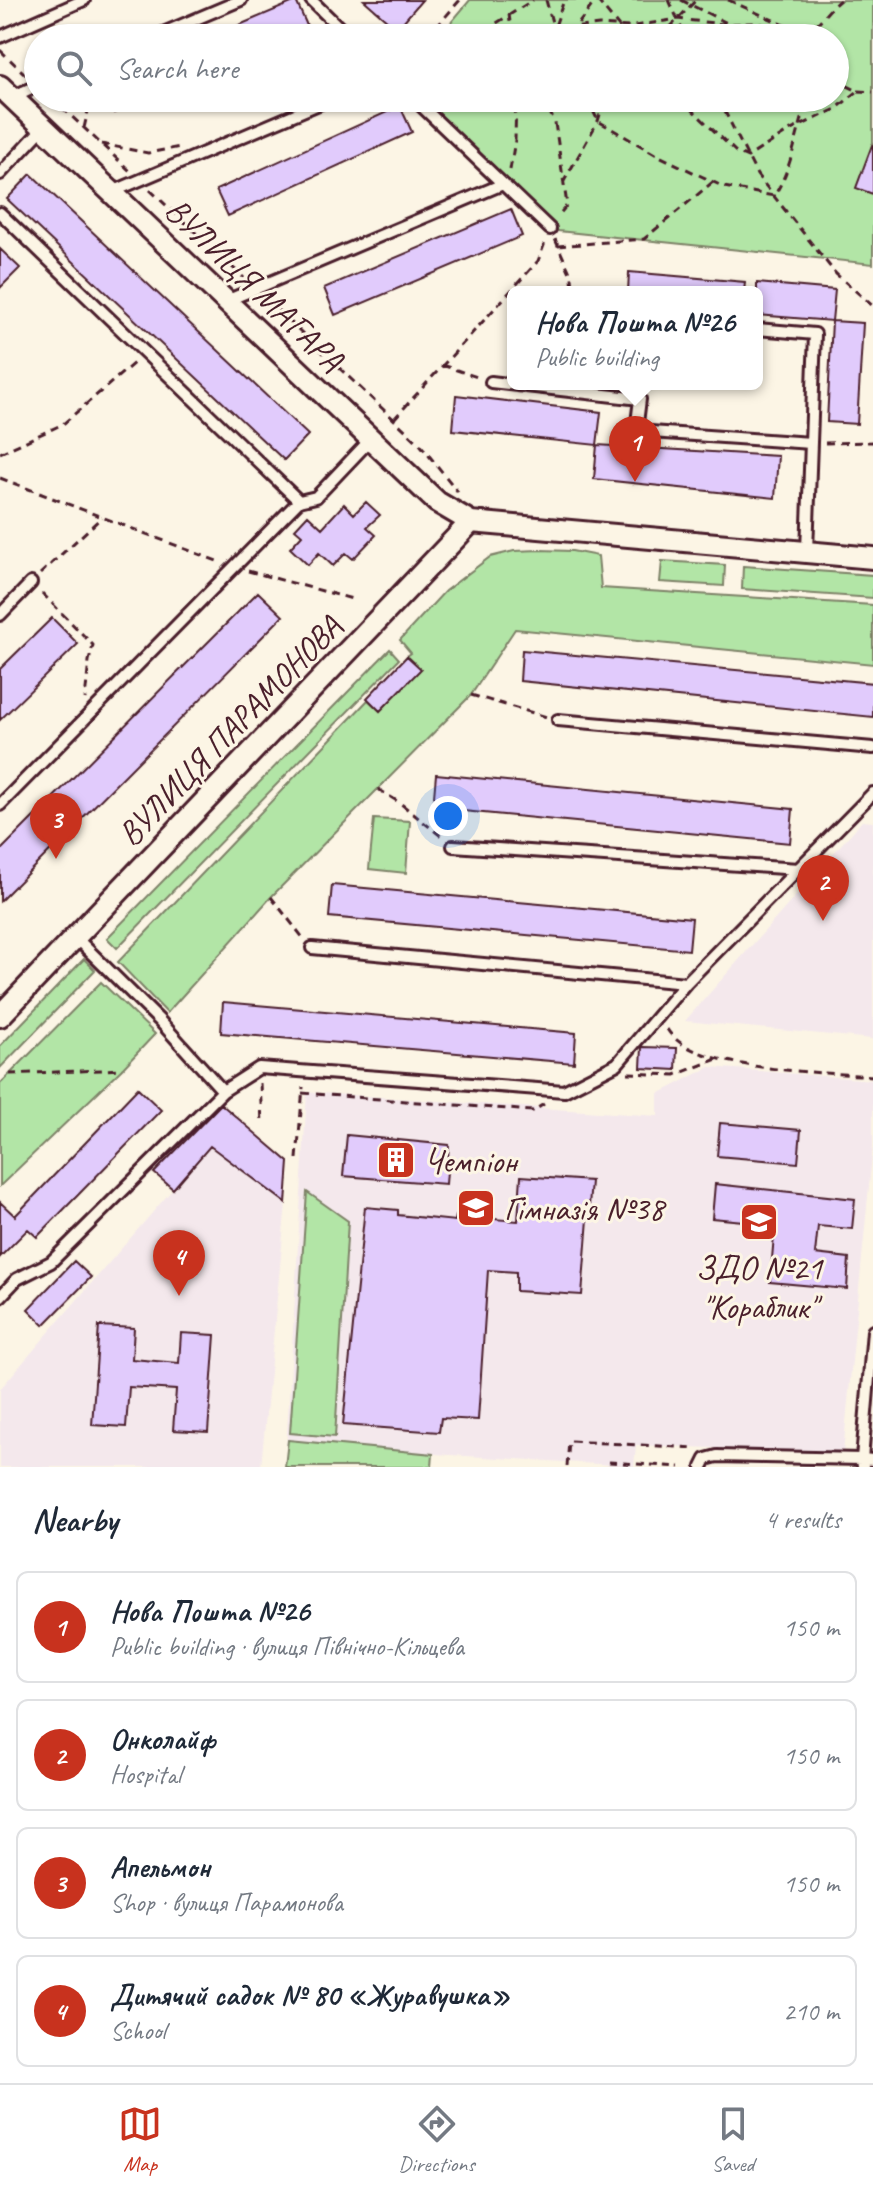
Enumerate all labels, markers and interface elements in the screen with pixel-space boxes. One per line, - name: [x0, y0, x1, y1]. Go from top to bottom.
- search box: [24, 24, 849, 112]
- icon: search: [52, 46, 96, 90]
- text: Search here: [116, 49, 238, 87]
- street label: ВУЛИЦЯ МАГАРА: [156, 188, 354, 381]
- popup: [507, 286, 763, 390]
- text: Нова Пошта №26: [535, 303, 735, 341]
- text: Public building: [535, 341, 659, 374]
- pin: 1: [609, 416, 661, 482]
- street label: ВУЛИЦЯ ПАРАМОНОВА: [108, 605, 351, 855]
- pin: 3: [30, 793, 82, 859]
- your location: [428, 796, 468, 836]
- pin: 2: [797, 855, 849, 921]
- building icon: Чемпіон: [375, 1139, 417, 1181]
- place label: Чемпіон: [424, 1139, 519, 1182]
- school or university icon: Гімназія №38: [455, 1187, 497, 1229]
- place label: Гімназія №38: [504, 1187, 668, 1230]
- school or university icon: ЗДО №21 "Кораблик": [738, 1201, 780, 1243]
- pin: 4: [153, 1230, 205, 1296]
- place label: ЗДО №21 "Кораблик": [696, 1246, 824, 1328]
- text: Nearby: [32, 1498, 118, 1541]
- text: 4 results: [765, 1503, 841, 1536]
- text: Нова Пошта №26: [110, 1592, 310, 1630]
- text: 1: [54, 1611, 66, 1644]
- text: 150 m: [783, 1611, 839, 1644]
- text: Public building · вулиця Північно-Кільцева: [110, 1630, 464, 1663]
- text: Онколайф: [110, 1720, 215, 1758]
- text: 2: [54, 1739, 66, 1772]
- text: 150 m: [783, 1739, 839, 1772]
- text: Hospital: [110, 1758, 181, 1791]
- text: Апельмон: [110, 1848, 210, 1886]
- text: 3: [54, 1867, 66, 1900]
- text: 150 m: [783, 1867, 839, 1900]
- text: Shop · вулиця Парамонова: [110, 1886, 343, 1919]
- text: Дитячий садок № 80 «Журавушка»: [110, 1976, 510, 2014]
- text: 4: [54, 1995, 66, 2028]
- text: 210 m: [783, 1995, 839, 2028]
- text: School: [110, 2014, 166, 2047]
- tab: Map: [118, 2102, 162, 2178]
- tab: Directions: [398, 2102, 475, 2178]
- tab: Saved: [711, 2102, 755, 2178]

